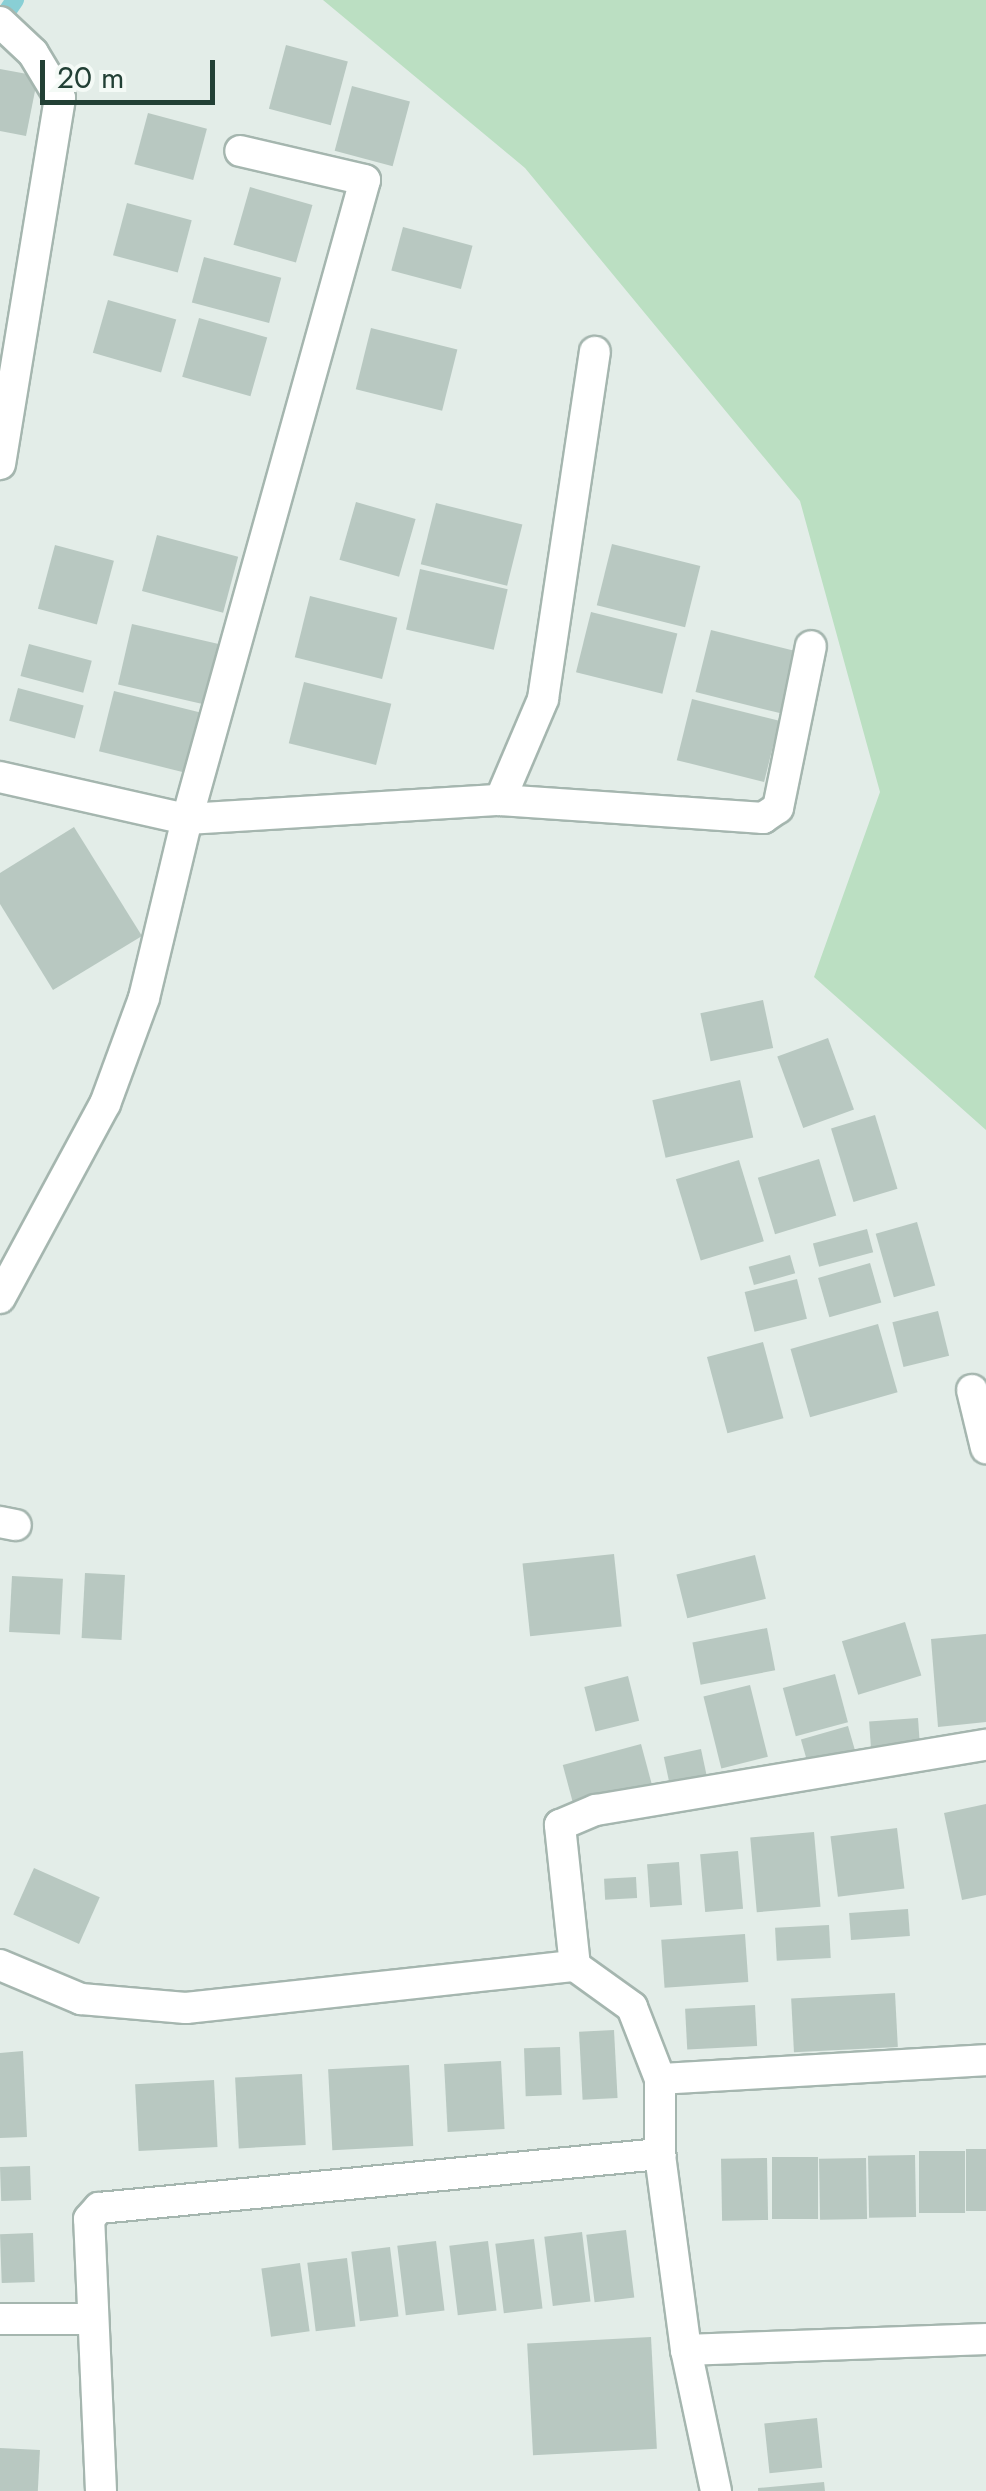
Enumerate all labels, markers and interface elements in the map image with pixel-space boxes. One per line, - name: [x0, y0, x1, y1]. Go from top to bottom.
- scale bar: [45, 40, 220, 102]
- text: 20 m: [57, 56, 124, 99]

